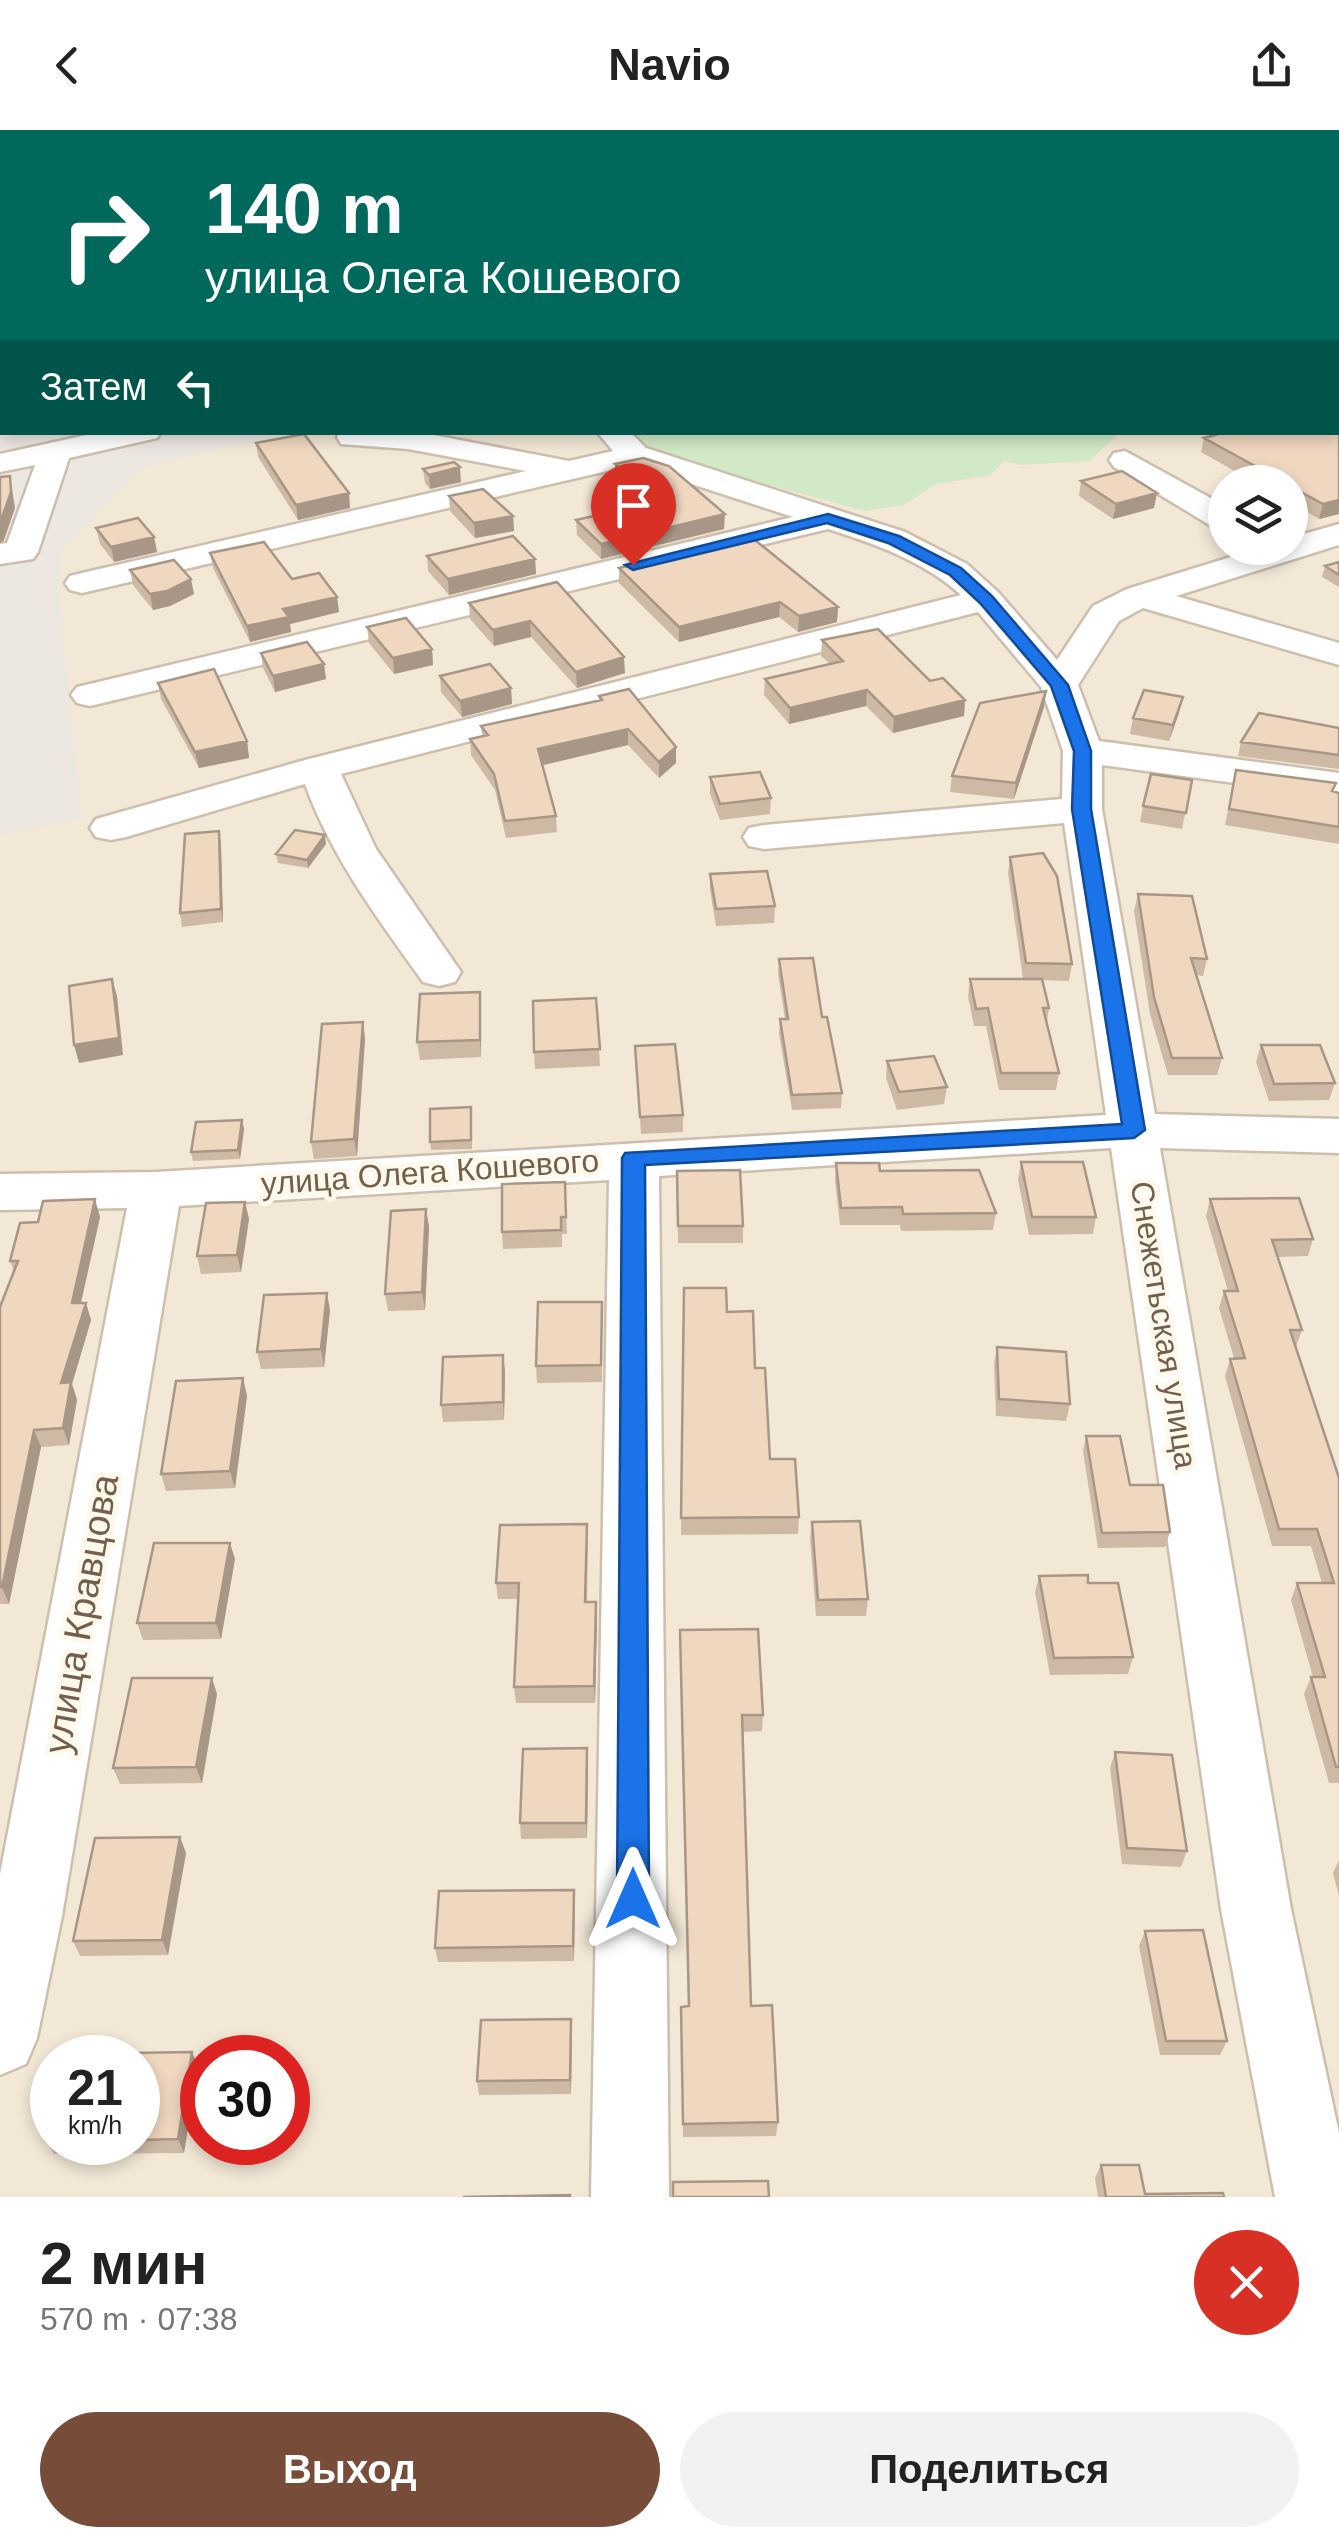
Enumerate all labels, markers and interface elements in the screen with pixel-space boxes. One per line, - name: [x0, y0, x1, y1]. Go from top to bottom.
- icon: back: [40, 38, 95, 93]
- icon: share: [1244, 38, 1299, 93]
- text: Navio: [608, 39, 731, 90]
- icon: right: [40, 170, 170, 300]
- text: 140 m: [205, 170, 403, 248]
- text: улица Олега Кошевого: [205, 252, 681, 303]
- icon: left: [168, 360, 223, 415]
- text: Затем: [40, 366, 148, 408]
- pin: [591, 463, 676, 566]
- map controls: [1208, 465, 1308, 565]
- button: layers: [1208, 465, 1308, 565]
- icon: arrive: [606, 478, 661, 533]
- street label: улица Олега Кошевого: [260, 1142, 600, 1202]
- street label: Снежетьская улица: [1124, 1179, 1205, 1471]
- street label: улица Кравцова: [36, 1470, 126, 1757]
- position arrow: [581, 1847, 685, 1951]
- speed limit sign: 30: [180, 2035, 310, 2165]
- text: 21: [67, 2060, 123, 2116]
- text: km/h: [68, 2111, 122, 2139]
- text: 2 мин: [40, 2230, 208, 2297]
- button: close: [1194, 2230, 1299, 2335]
- text: 570 m · 07:38: [40, 2301, 237, 2337]
- button: Выход: [40, 2412, 660, 2527]
- button: Поделиться: [680, 2412, 1299, 2527]

